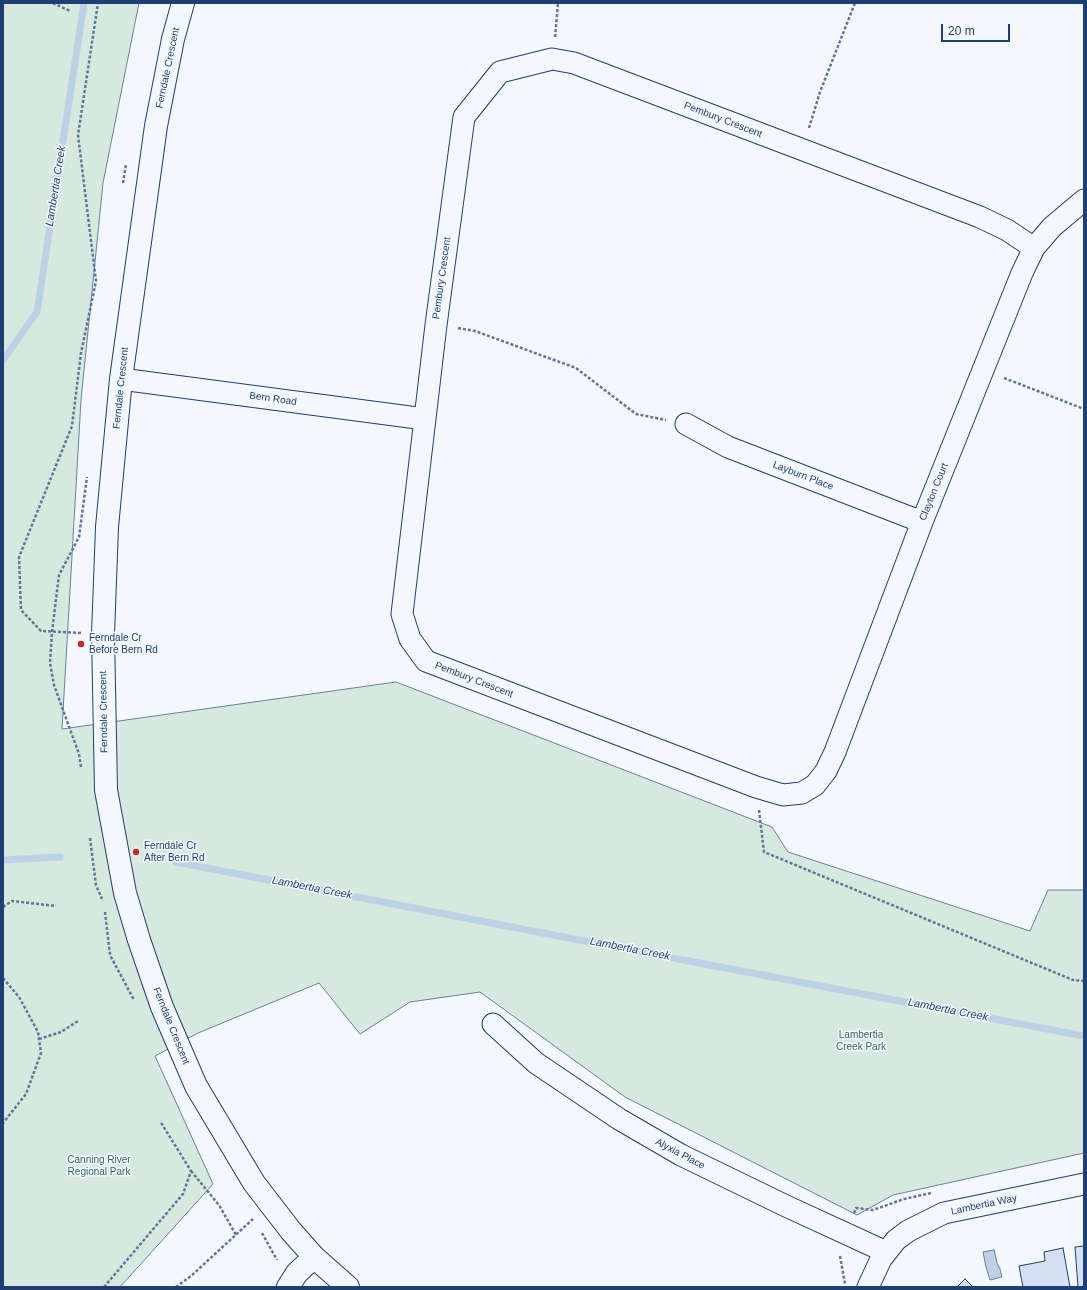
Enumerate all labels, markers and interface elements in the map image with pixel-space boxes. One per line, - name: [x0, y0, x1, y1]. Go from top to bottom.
- scale bar: [943, 16, 1012, 42]
- text: 20 m: [948, 24, 975, 38]
- street label: Ferndale Crescent: [154, 27, 182, 109]
- street label: Pembury Crescent: [682, 100, 764, 140]
- water label: Lambertia Creek: [43, 145, 69, 227]
- street label: Pembury Crescent: [430, 236, 454, 320]
- street label: Ferndale Crescent: [111, 346, 131, 430]
- street label: Bern Road: [248, 390, 298, 408]
- street label: Layburn Place: [771, 459, 835, 493]
- street label: Clayton Court: [917, 461, 951, 523]
- place label: Ferndale Cr Before Bern Rd: [89, 632, 158, 656]
- marker: Ferndale Cr Before Bern Rd: [76, 639, 86, 649]
- street label: Pembury Crescent: [433, 660, 515, 700]
- street label: Ferndale Crescent: [97, 671, 111, 753]
- place label: Ferndale Cr After Bern Rd: [144, 840, 205, 864]
- marker: Ferndale Cr After Bern Rd: [131, 847, 141, 857]
- water label: Lambertia Creek: [271, 874, 353, 902]
- water label: Lambertia Creek: [589, 935, 671, 963]
- street label: Ferndale Crescent: [150, 986, 192, 1066]
- water label: Lambertia Creek: [907, 996, 989, 1024]
- park label: Lambertia Creek Park: [836, 1029, 886, 1052]
- street label: Alyxia Place: [653, 1136, 707, 1172]
- park label: Canning River Regional Park: [67, 1154, 131, 1178]
- street label: Lambertia Way: [950, 1192, 1018, 1218]

